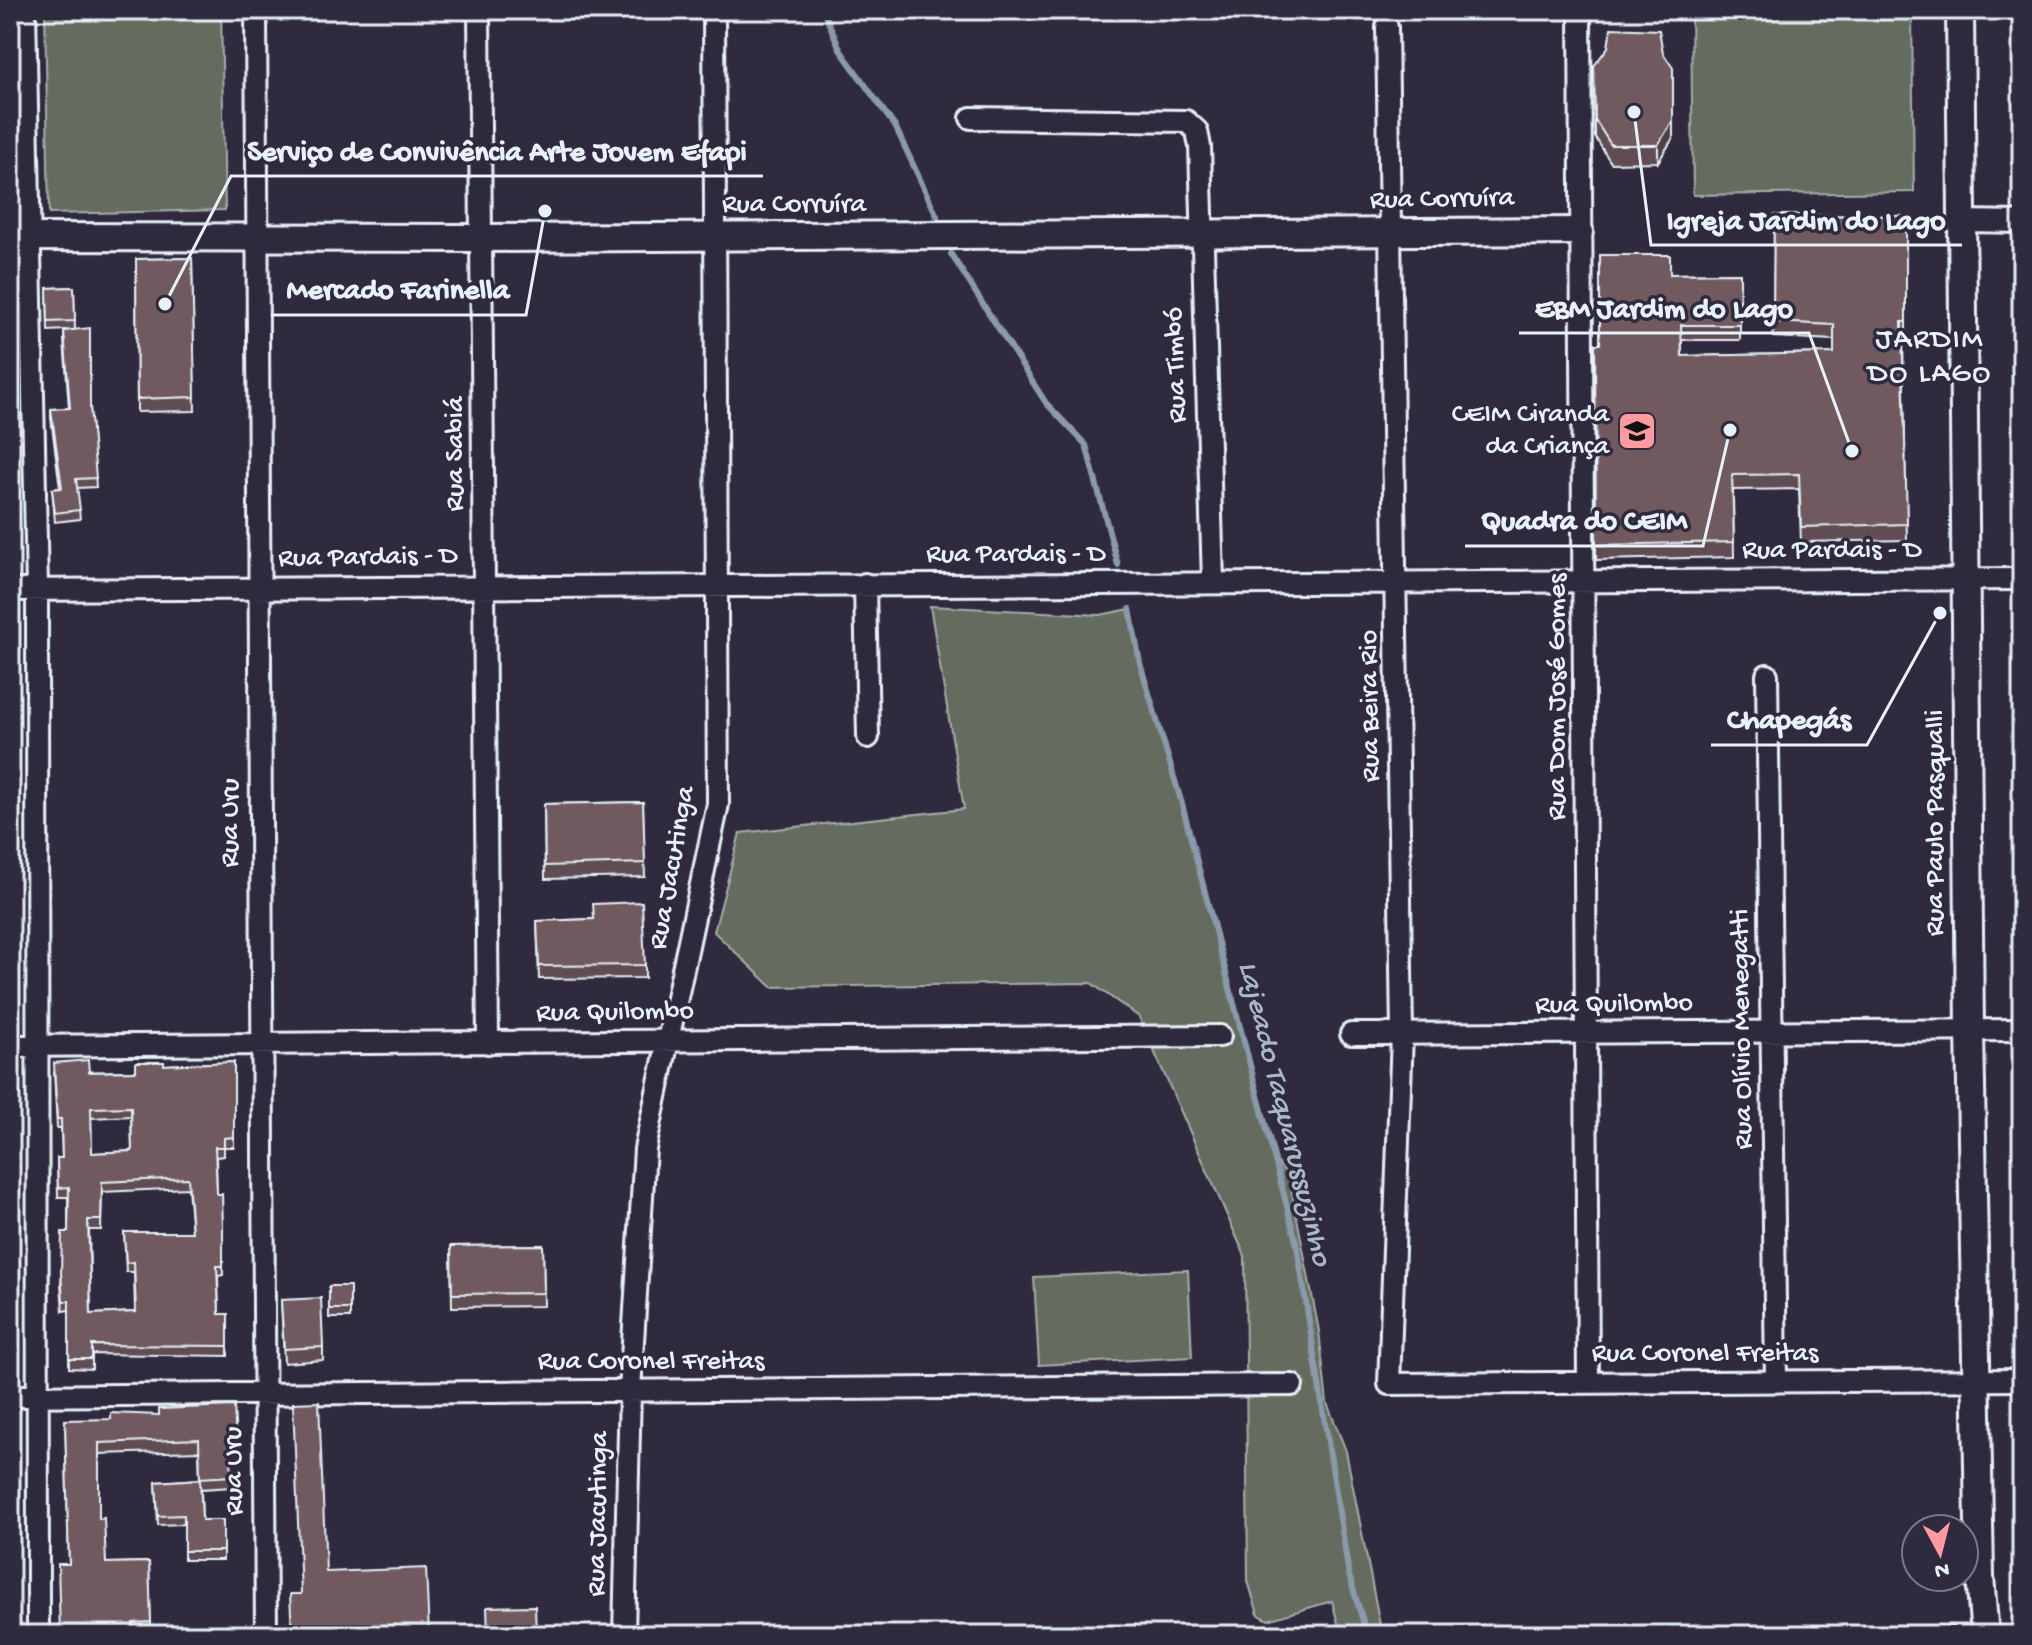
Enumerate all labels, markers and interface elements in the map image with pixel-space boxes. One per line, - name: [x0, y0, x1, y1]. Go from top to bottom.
- callout: Serviço de Convivência Arte Jovem Efapi: [231, 122, 763, 176]
- text: Serviço de Convivência Arte Jovem Efapi: [247, 137, 747, 172]
- street label: Rua Corruíra: [1370, 182, 1516, 218]
- street label: Rua Corruíra: [722, 189, 868, 222]
- callout: Igreja Jardim do Lago: [1651, 191, 1962, 245]
- text: Igreja Jardim do Lago: [1666, 206, 1946, 241]
- callout: Mercado Farinella: [271, 261, 526, 315]
- text: Mercado Farinella: [287, 275, 511, 310]
- callout: EBM Jardim do Lago: [1519, 279, 1809, 333]
- text: EBM Jardim do Lago: [1535, 294, 1793, 329]
- street label: Rua Timbó: [1158, 306, 1196, 424]
- district label: JARDIM DO LAGO: [1866, 324, 1992, 393]
- street label: Rua Sabiá: [440, 395, 473, 511]
- place label: CEIM Ciranda da Criança: [1452, 399, 1610, 464]
- school or university icon: CEIM Ciranda da Criança: [1616, 410, 1658, 452]
- callout: Quadra do CEIM: [1465, 492, 1703, 546]
- text: Quadra do CEIM: [1481, 506, 1688, 541]
- street label: Rua Pardais - D: [1742, 535, 1923, 568]
- street label: Rua Pardais - D: [926, 539, 1107, 572]
- street label: Rua Pardais - D: [278, 540, 459, 576]
- street label: Rua Dom José Gomes: [1542, 573, 1575, 820]
- street label: Rua Beira Rio: [1353, 630, 1389, 782]
- callout: Chapegás: [1711, 691, 1867, 745]
- text: Chapegás: [1727, 705, 1853, 740]
- street label: Rua Paulo Pasqualli: [1920, 710, 1953, 936]
- street label: Rua Uru: [215, 778, 248, 868]
- street label: Rua Jacutinga: [642, 782, 704, 952]
- street label: Rua Olívio Menegatti: [1724, 908, 1762, 1150]
- water label: Lajeado Taquarussuzinho: [1228, 958, 1338, 1271]
- street label: Rua Quilombo: [1535, 987, 1693, 1023]
- street label: Rua Quilombo: [536, 995, 694, 1031]
- street label: Rua Coronel Freitas: [1592, 1338, 1819, 1371]
- street label: Rua Coronel Freitas: [538, 1346, 765, 1379]
- street label: Rua Uru: [218, 1426, 252, 1516]
- street label: Rua Jacutinga: [581, 1430, 617, 1597]
- north arrow: [1900, 1513, 1980, 1593]
- text: N: [1933, 1555, 1951, 1583]

